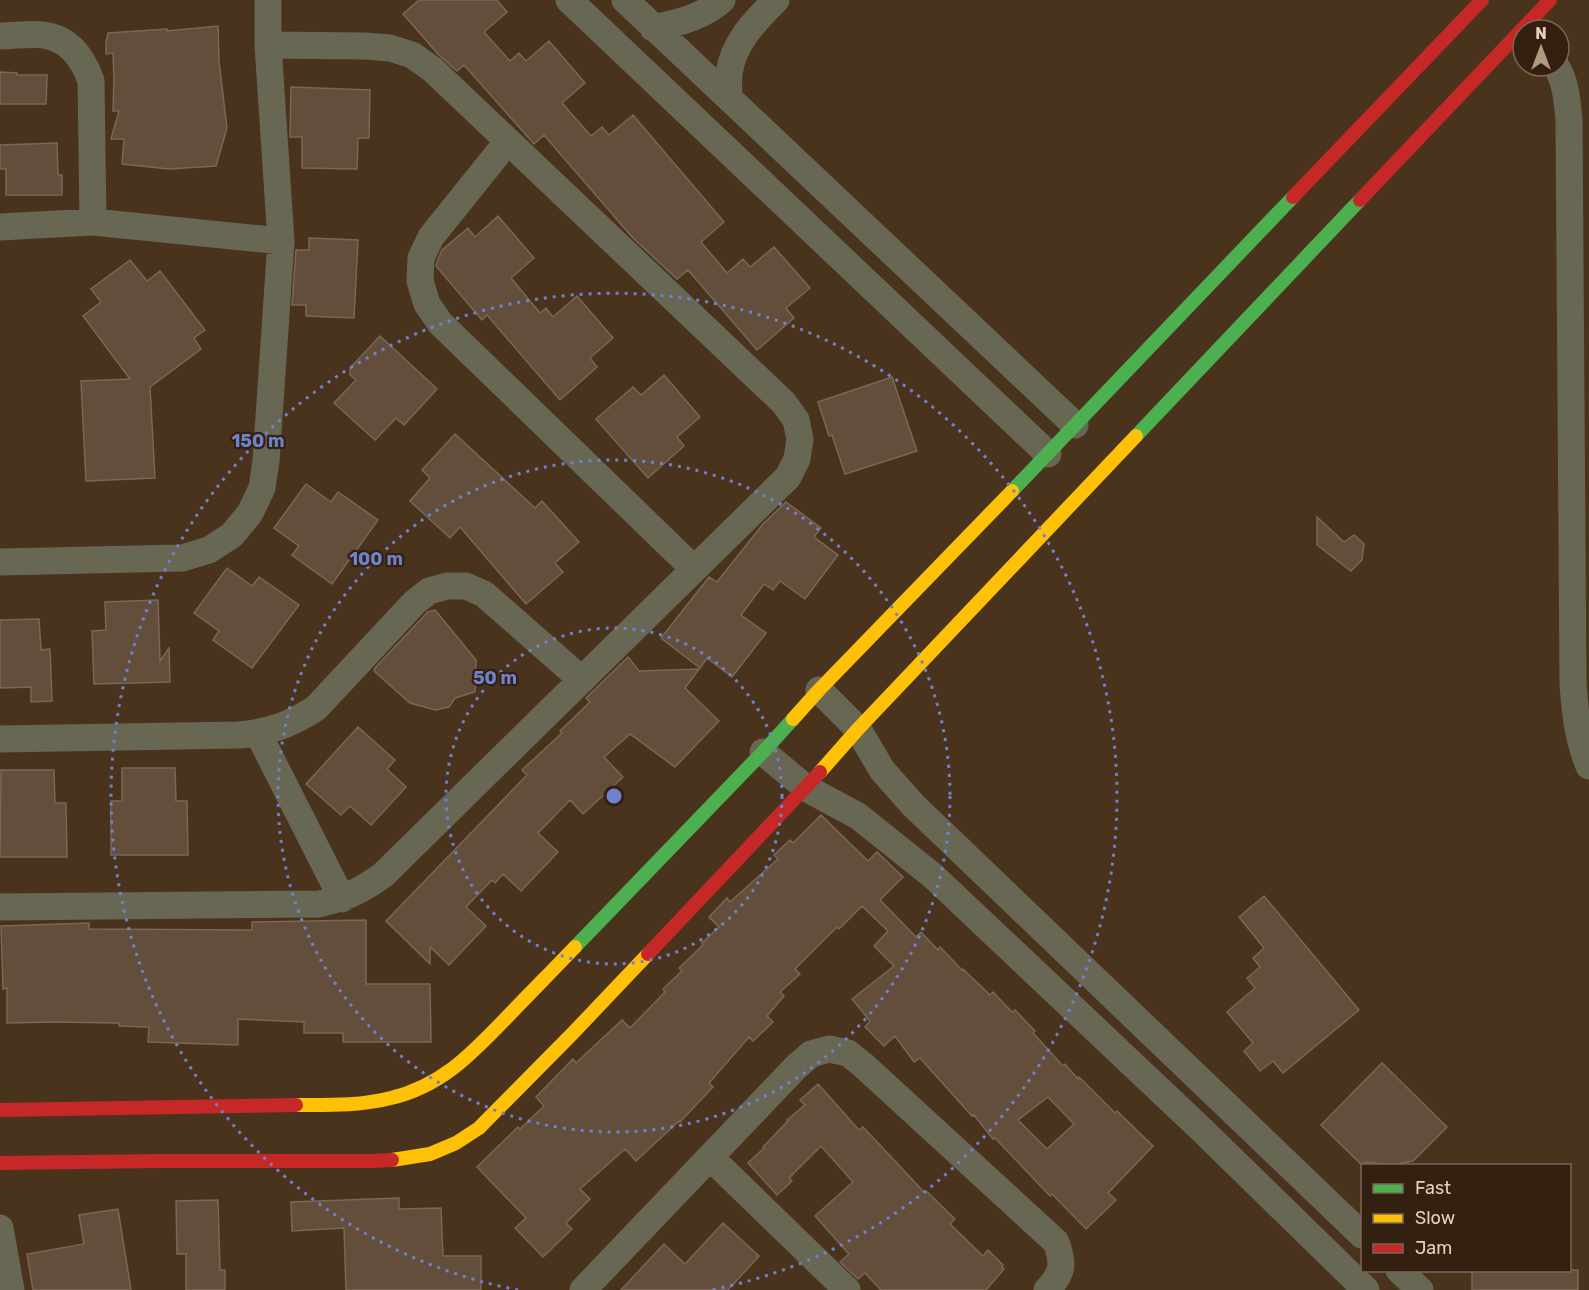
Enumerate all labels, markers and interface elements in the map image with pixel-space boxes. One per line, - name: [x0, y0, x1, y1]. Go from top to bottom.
- north arrow: [1511, 18, 1571, 78]
- text: N: [1535, 24, 1547, 43]
- text: 150 m: [231, 430, 285, 452]
- text: 100 m: [349, 548, 403, 570]
- text: 50 m: [473, 667, 517, 689]
- centre of rings: [604, 786, 624, 806]
- legend: [1361, 1164, 1571, 1272]
- text: Fast: [1415, 1177, 1451, 1199]
- text: Slow: [1415, 1207, 1455, 1229]
- text: Jam: [1415, 1237, 1452, 1259]

